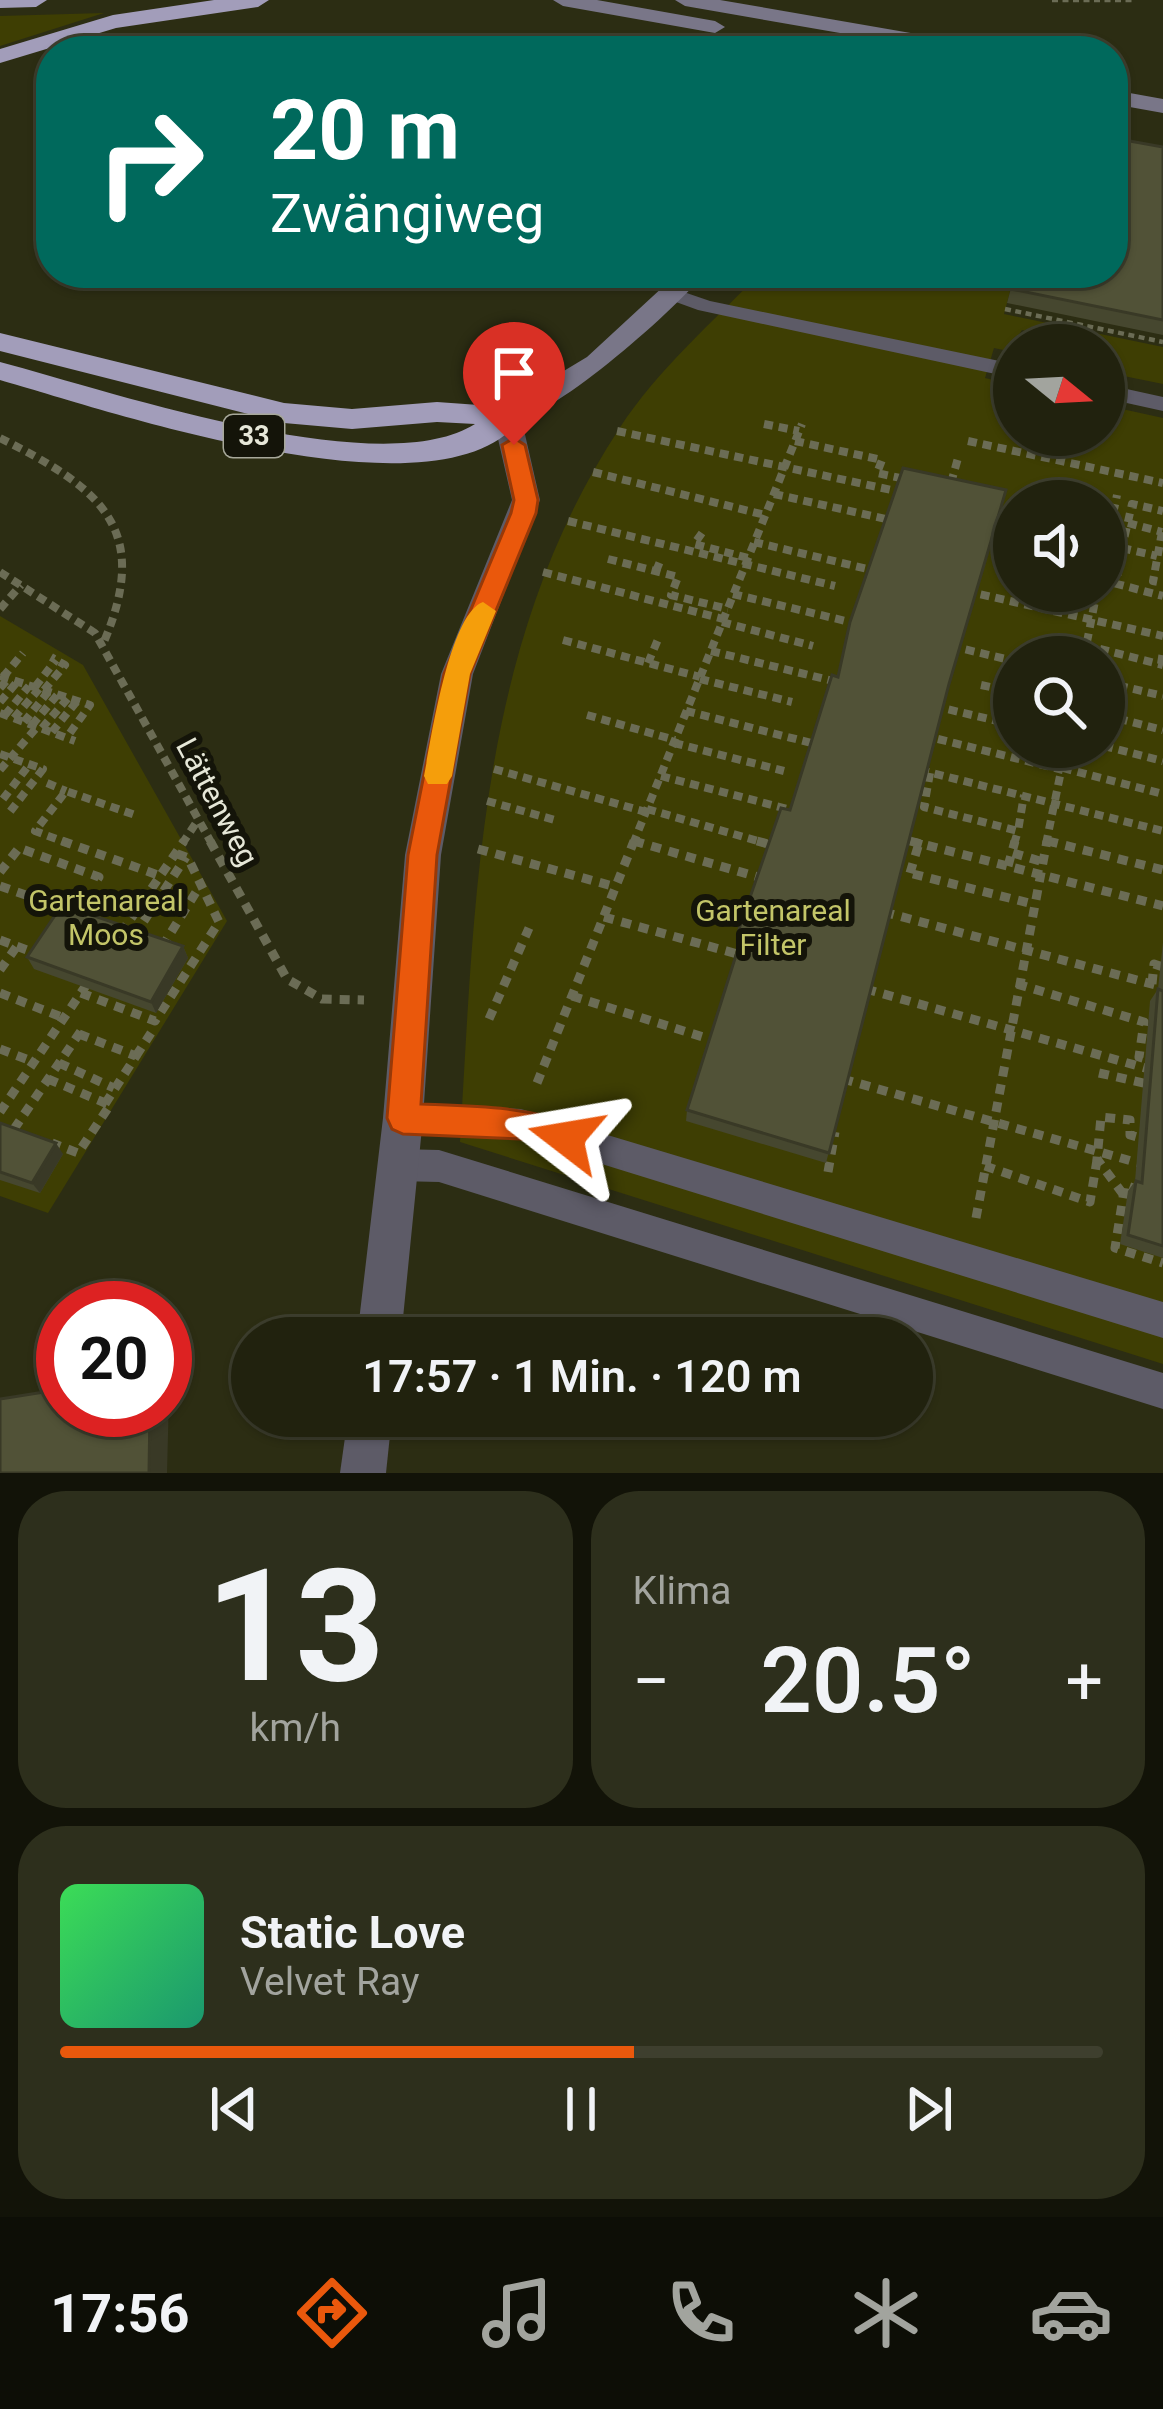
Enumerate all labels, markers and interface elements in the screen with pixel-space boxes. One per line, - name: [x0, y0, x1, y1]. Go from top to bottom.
- text: 20 m: [270, 81, 460, 180]
- icon: right: [72, 84, 228, 240]
- text: Zwängiweg: [270, 182, 544, 245]
- pin: [463, 322, 565, 445]
- north arrow: [993, 324, 1125, 456]
- map controls: [993, 324, 1125, 768]
- icon: arrive: [481, 340, 547, 406]
- road number: 33: [224, 415, 284, 457]
- button: sound: [993, 480, 1125, 612]
- button: search: [993, 636, 1125, 768]
- street label: Lättenweg: [169, 732, 266, 872]
- park label: Gartenareal Moos: [28, 883, 184, 952]
- park label: Gartenareal Filter: [695, 893, 851, 962]
- position arrow: [503, 1075, 629, 1201]
- speed limit sign: 20: [36, 1281, 192, 1437]
- text: 17:57 · 1 Min. · 120 m: [362, 1350, 802, 1403]
- text: 13: [206, 1535, 385, 1718]
- text: Klima: [633, 1568, 731, 1614]
- text: 20.5°: [761, 1629, 975, 1734]
- text: −: [633, 1643, 670, 1720]
- text: +: [1066, 1643, 1103, 1720]
- text: km/h: [249, 1705, 341, 1751]
- text: Static Love: [240, 1906, 465, 1959]
- text: Velvet Ray: [240, 1959, 419, 2005]
- icon: previous: [201, 2076, 267, 2142]
- icon: pause: [548, 2076, 614, 2142]
- icon: next: [896, 2076, 962, 2142]
- icon: directions: [290, 2271, 374, 2355]
- icon: music: [475, 2271, 559, 2355]
- icon: phone: [659, 2271, 743, 2355]
- icon: climate: [844, 2271, 928, 2355]
- icon: car: [1029, 2271, 1113, 2355]
- text: 17:56: [50, 2282, 189, 2345]

